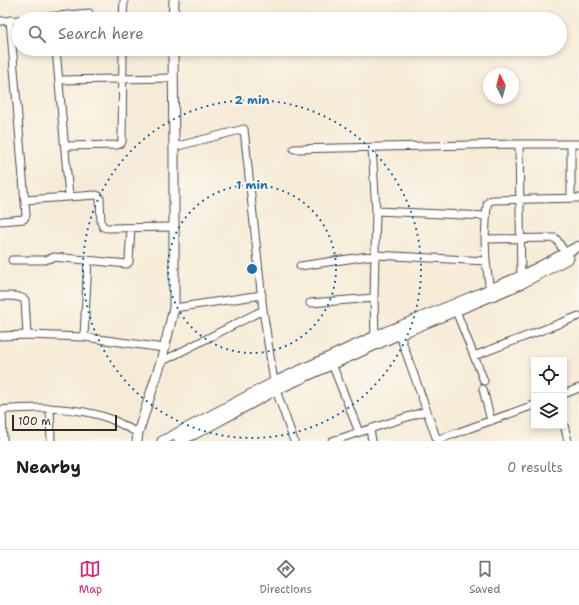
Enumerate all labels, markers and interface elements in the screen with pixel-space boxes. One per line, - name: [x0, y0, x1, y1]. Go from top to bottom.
- search box: [12, 12, 567, 56]
- icon: search: [26, 23, 48, 45]
- text: Search here: [58, 24, 144, 44]
- north arrow: [483, 68, 519, 104]
- text: 2 min: [235, 92, 270, 108]
- text: 1 min: [236, 177, 268, 193]
- centre of rings: [245, 262, 259, 276]
- map controls: [531, 357, 567, 429]
- button: locate: [531, 357, 567, 393]
- button: layers: [531, 393, 567, 429]
- scale bar: [12, 413, 117, 432]
- text: 100 m: [18, 414, 51, 429]
- text: Nearby: [16, 456, 81, 478]
- text: 0 results: [507, 459, 563, 476]
- tab: Map: [79, 558, 102, 597]
- tab: Directions: [259, 558, 312, 597]
- tab: Saved: [469, 558, 500, 597]

